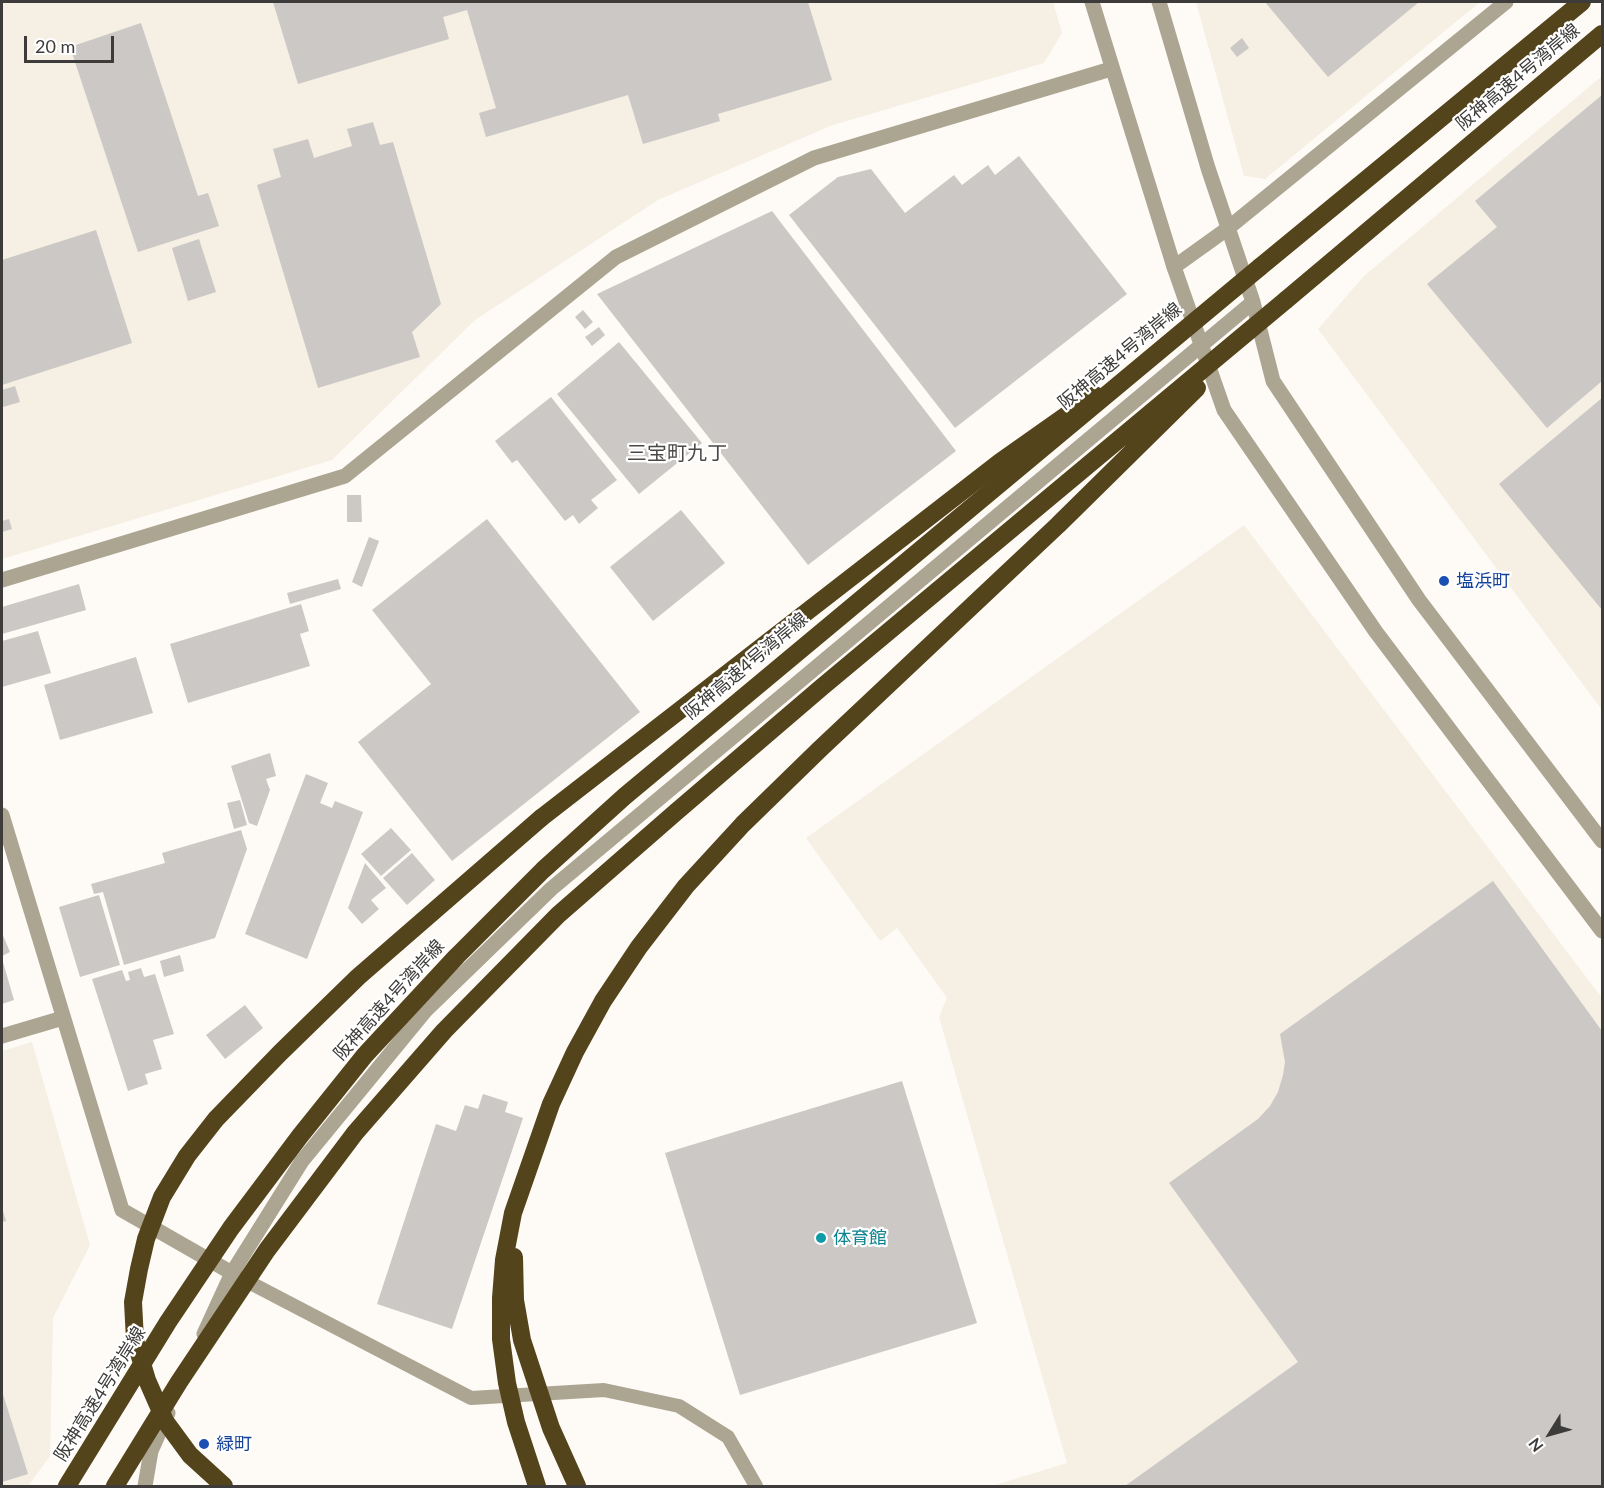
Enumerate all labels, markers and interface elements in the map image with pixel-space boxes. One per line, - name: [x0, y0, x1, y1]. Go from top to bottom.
- street label: 阪神高速4号湾岸線: [1452, 19, 1584, 135]
- scale bar: [27, 24, 117, 62]
- text: 20 m: [35, 35, 75, 57]
- street label: 阪神高速4号湾岸線: [1054, 298, 1186, 414]
- district label: 三宝町九丁: [627, 442, 727, 466]
- place label: 塩浜町: [1456, 570, 1510, 592]
- marker: 塩浜町: [1437, 574, 1451, 588]
- street label: 阪神高速4号湾岸線: [680, 608, 812, 724]
- street label: 阪神高速4号湾岸線: [329, 935, 449, 1065]
- place label: 体育館: [833, 1227, 887, 1249]
- marker: 体育館: [814, 1231, 828, 1245]
- street label: 阪神高速4号湾岸線: [50, 1323, 150, 1465]
- north arrow: [1520, 1404, 1580, 1464]
- place label: 緑町: [216, 1433, 252, 1455]
- text: N: [1524, 1434, 1547, 1456]
- marker: 緑町: [197, 1437, 211, 1451]

